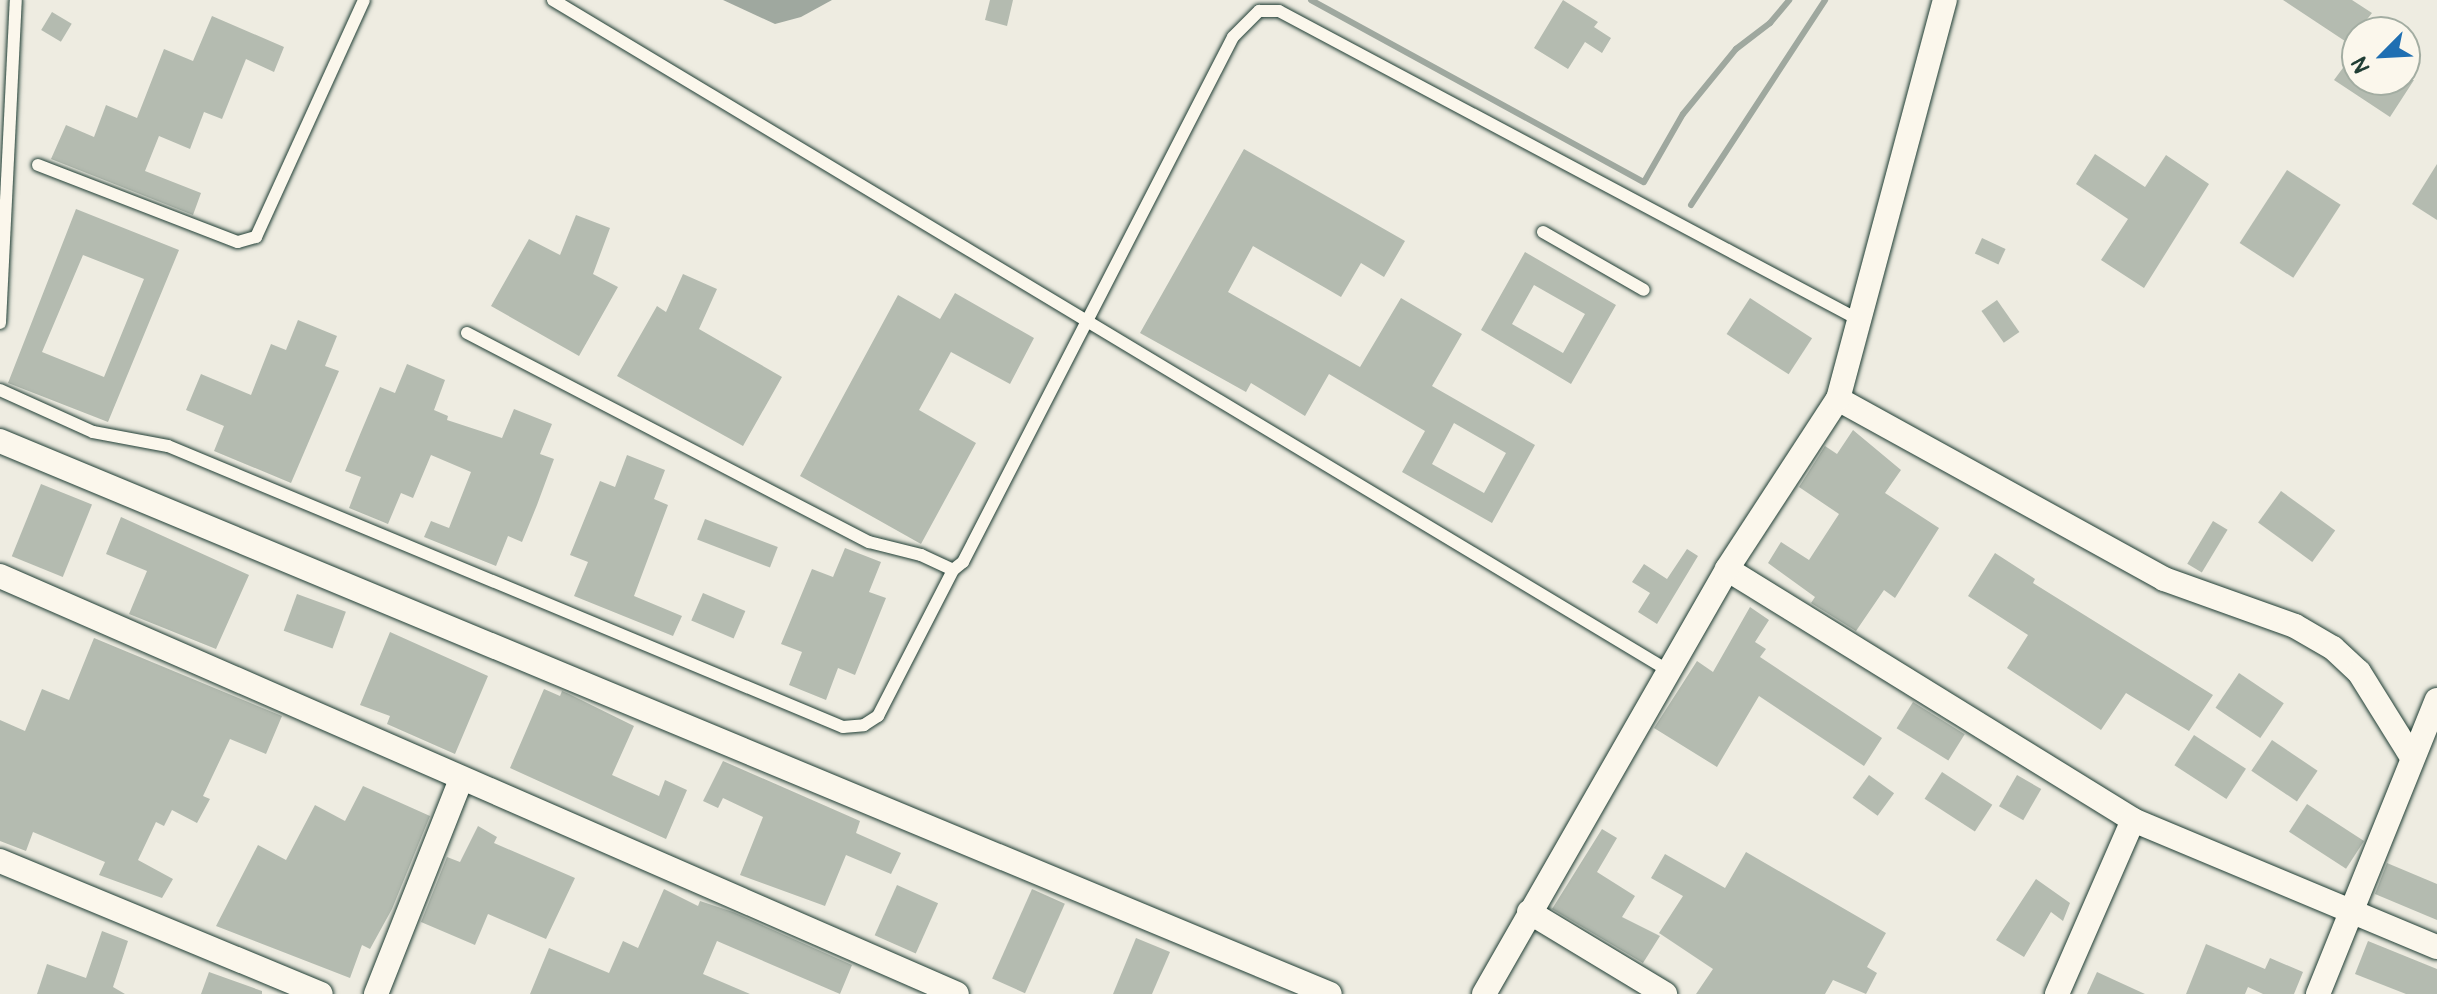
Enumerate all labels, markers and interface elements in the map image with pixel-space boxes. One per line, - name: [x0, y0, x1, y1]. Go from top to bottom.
- north arrow: [2341, 16, 2421, 96]
- text: N: [2345, 52, 2377, 77]

